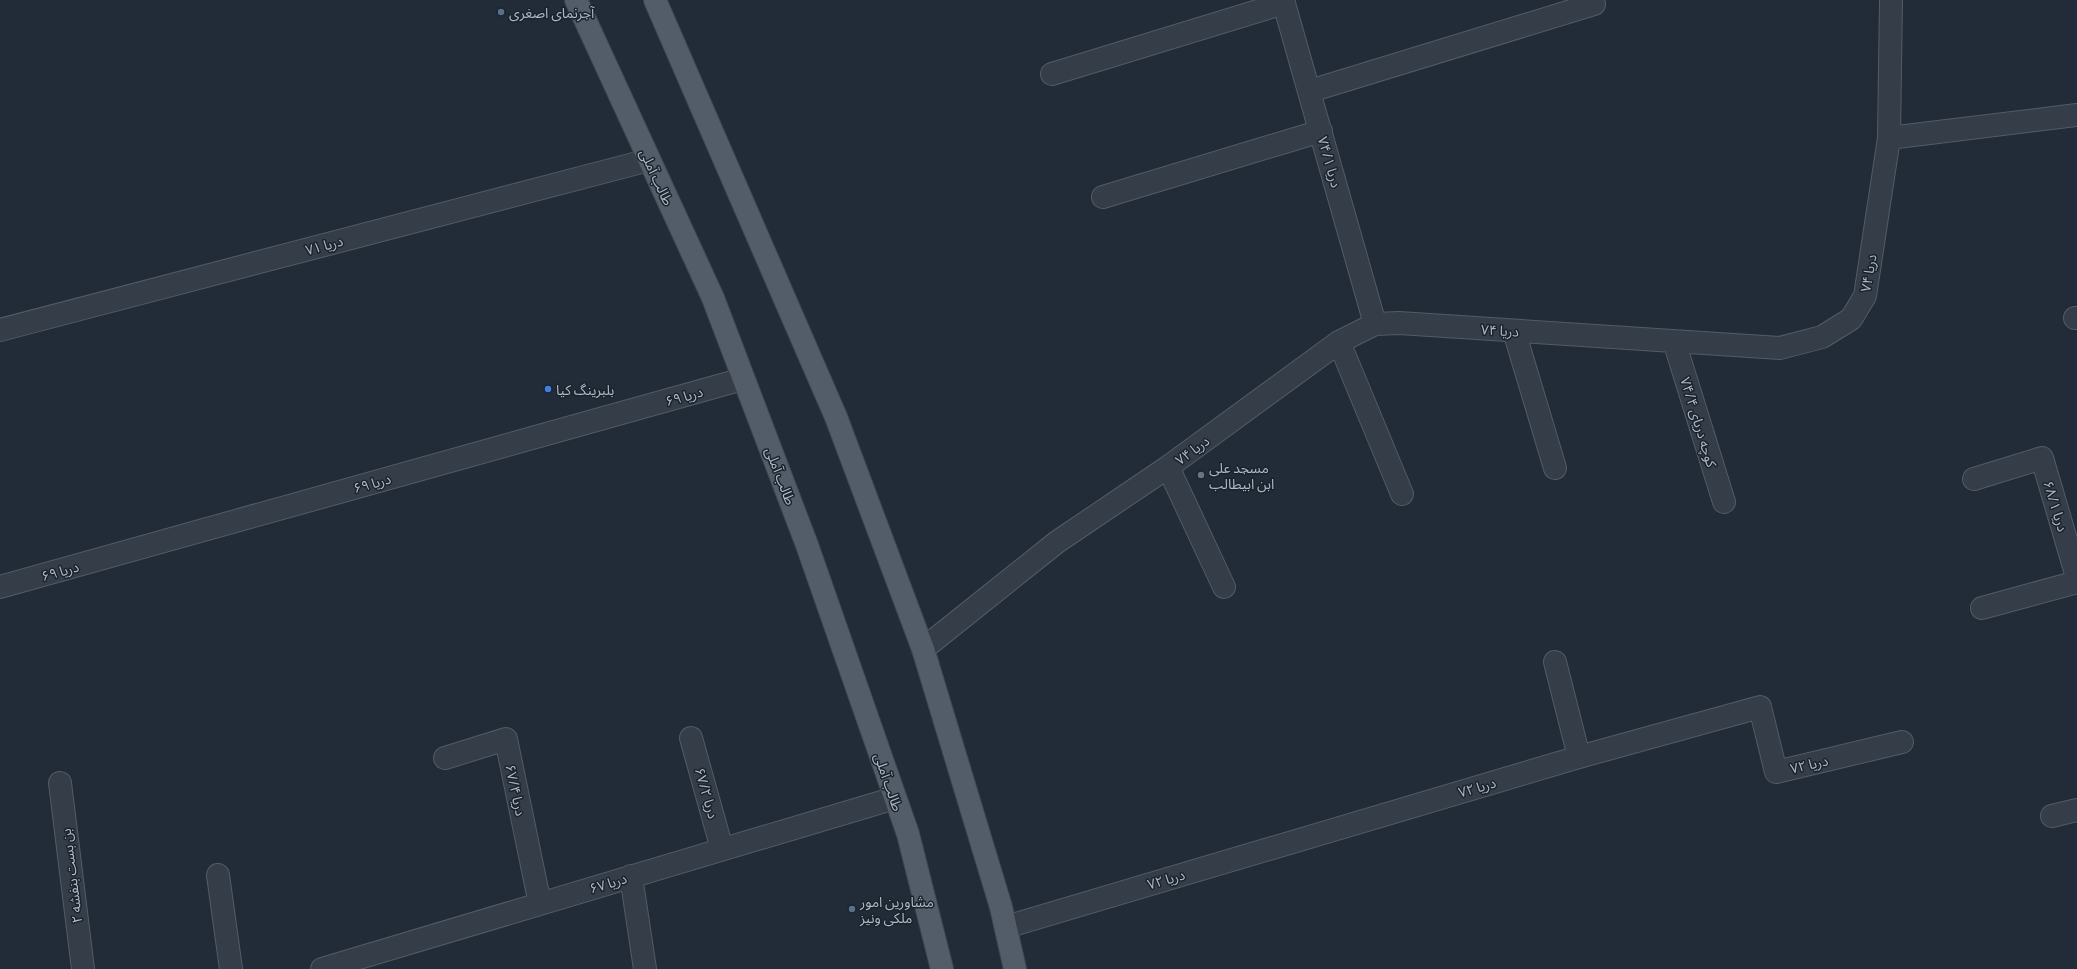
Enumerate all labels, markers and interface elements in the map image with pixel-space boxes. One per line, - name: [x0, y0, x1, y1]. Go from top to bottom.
- place label: آجرنمای اصغری: [509, 4, 595, 22]
- marker: آجرنمای اصغری: [496, 7, 506, 17]
- street label: دریا ۷۴/۱: [1314, 134, 1346, 190]
- street label: طالب آملی: [636, 146, 677, 208]
- street label: دریا ۷۱: [303, 232, 345, 259]
- street label: دریا ۷۴: [1856, 252, 1881, 294]
- street label: دریا ۷۴: [1480, 320, 1520, 341]
- street label: کوچه دریای ۷۴/۴: [1675, 375, 1721, 470]
- place label: بلبرینگ کیا: [556, 381, 615, 399]
- street label: دریا ۶۹: [663, 382, 705, 410]
- marker: بلبرینگ کیا: [543, 384, 553, 394]
- street label: دریا ۷۴: [1171, 432, 1213, 469]
- street label: طالب آملی: [761, 445, 800, 508]
- place label: مسجد علی ابن ابیطالب: [1209, 459, 1274, 493]
- street label: دریا ۶۹: [351, 469, 393, 497]
- marker: مسجد علی ابن ابیطالب: [1196, 470, 1206, 480]
- street label: دریا ۶۸/۱: [2039, 478, 2072, 534]
- street label: دریا ۶۹: [39, 557, 81, 585]
- street label: طالب آملی: [870, 751, 907, 814]
- street label: دریا ۷۲: [1788, 751, 1830, 778]
- street label: دریا ۶۷/۴: [501, 763, 530, 818]
- street label: دریا ۶۷/۲: [691, 765, 723, 821]
- street label: دریا ۷۲: [1456, 773, 1498, 801]
- street label: بن بست بنفشه ۲: [57, 827, 86, 924]
- street label: دریا ۷۲: [1145, 865, 1187, 893]
- street label: دریا ۶۷: [587, 869, 629, 898]
- place label: مشاورین امور ملکی ونیز: [859, 893, 934, 927]
- marker: مشاورین امور ملکی ونیز: [847, 904, 857, 914]

